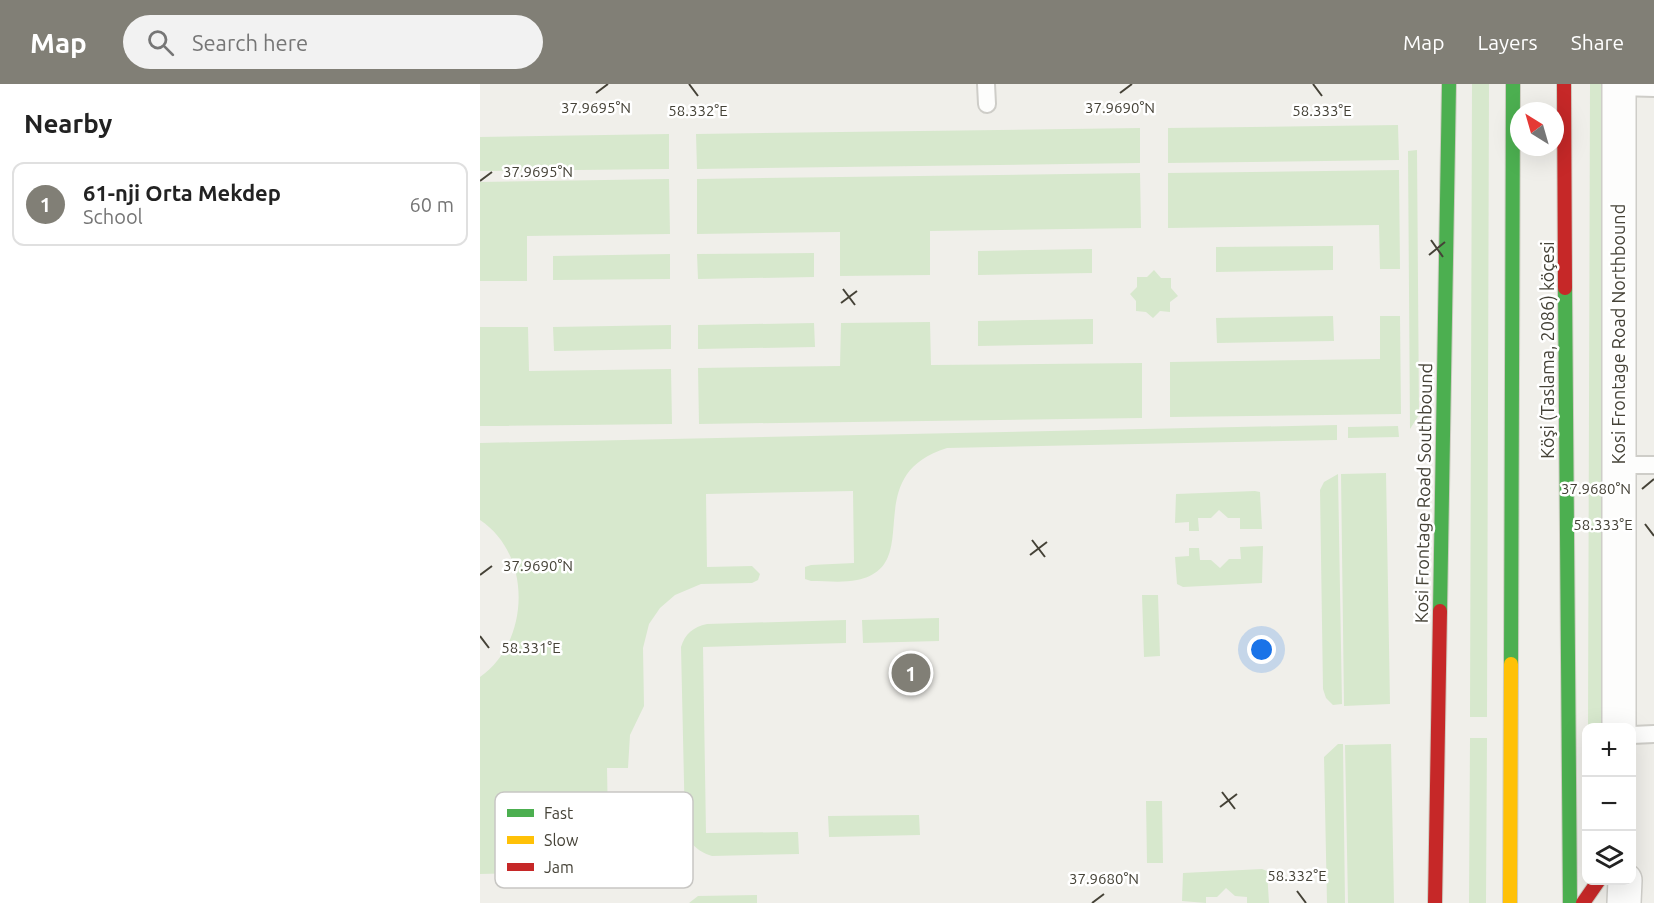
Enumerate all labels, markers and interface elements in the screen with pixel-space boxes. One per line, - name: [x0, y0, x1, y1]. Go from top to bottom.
- search box: [123, 15, 543, 69]
- icon: search: [144, 26, 177, 59]
- text: Map: [30, 27, 87, 58]
- text: Search here: [192, 30, 308, 55]
- text: Map: [1403, 30, 1444, 54]
- text: Layers: [1477, 30, 1538, 54]
- text: Share: [1571, 30, 1624, 54]
- text: 37.9695°N: [561, 99, 631, 116]
- text: 37.9690°N: [1085, 99, 1155, 116]
- text: 58.332°E: [668, 102, 728, 119]
- text: 58.333°E: [1292, 102, 1352, 119]
- north arrow: [1510, 102, 1564, 156]
- text: Nearby: [24, 109, 112, 138]
- text: 37.9695°N: [503, 163, 573, 180]
- text: 61-nji Orta Mekdep: [83, 180, 281, 205]
- text: 1: [40, 193, 51, 216]
- text: 60 m: [410, 193, 454, 216]
- street label: Kosi Frontage Road Northbound: [1608, 204, 1628, 464]
- text: School: [83, 205, 143, 228]
- street label: Köşi (Taslama, 2086) köçesi: [1537, 241, 1558, 459]
- street label: Kosi Frontage Road Southbound: [1411, 363, 1435, 623]
- text: 37.9680°N: [1561, 480, 1631, 497]
- text: 58.333°E: [1573, 516, 1633, 533]
- text: 37.9690°N: [503, 557, 573, 574]
- your location: [1247, 635, 1276, 664]
- text: 58.331°E: [501, 639, 561, 656]
- pin: 1: [892, 650, 930, 696]
- map controls: [1582, 723, 1636, 885]
- button: +: [1582, 723, 1636, 777]
- button: −: [1582, 777, 1636, 831]
- legend: [495, 792, 693, 888]
- text: Fast: [544, 804, 574, 822]
- text: Slow: [544, 831, 579, 849]
- button: layers: [1582, 831, 1636, 885]
- text: Jam: [544, 858, 574, 876]
- text: 58.332°E: [1267, 867, 1327, 884]
- text: 37.9680°N: [1069, 870, 1139, 887]

